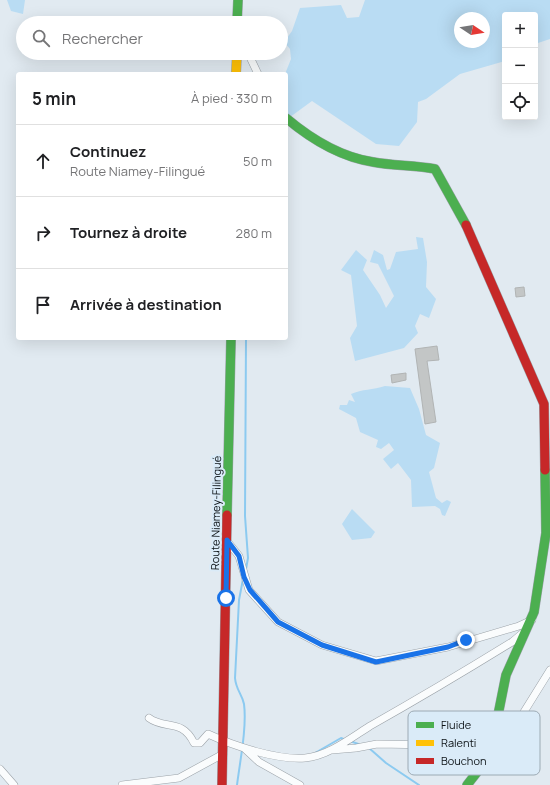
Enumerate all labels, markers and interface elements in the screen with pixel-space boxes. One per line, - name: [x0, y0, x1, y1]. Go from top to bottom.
- north arrow: [454, 12, 490, 48]
- map controls: [502, 12, 538, 120]
- button: +: [502, 12, 538, 48]
- search box: [16, 16, 288, 60]
- icon: search: [30, 27, 52, 49]
- text: Rechercher: [62, 28, 143, 49]
- button: −: [502, 48, 538, 84]
- button: locate: [502, 84, 538, 120]
- text: 5 min: [32, 87, 76, 110]
- text: À pied · 330 m: [191, 89, 272, 107]
- text: Continuez: [70, 141, 146, 162]
- icon: ahead: [32, 150, 54, 172]
- text: 50 m: [243, 152, 272, 170]
- text: Route Niamey-Filingué: [70, 162, 205, 180]
- icon: right: [32, 222, 54, 244]
- text: Tournez à droite: [70, 222, 187, 243]
- text: 280 m: [235, 224, 272, 242]
- icon: arrive: [32, 294, 54, 316]
- text: Arrivée à destination: [70, 294, 222, 315]
- street label: Route Niamey-Filingué: [207, 455, 224, 570]
- route start: [217, 589, 235, 607]
- route end: [457, 631, 475, 649]
- legend: [408, 711, 540, 775]
- text: Fluide: [441, 717, 472, 732]
- text: Ralenti: [441, 735, 476, 750]
- text: Bouchon: [441, 753, 486, 768]

